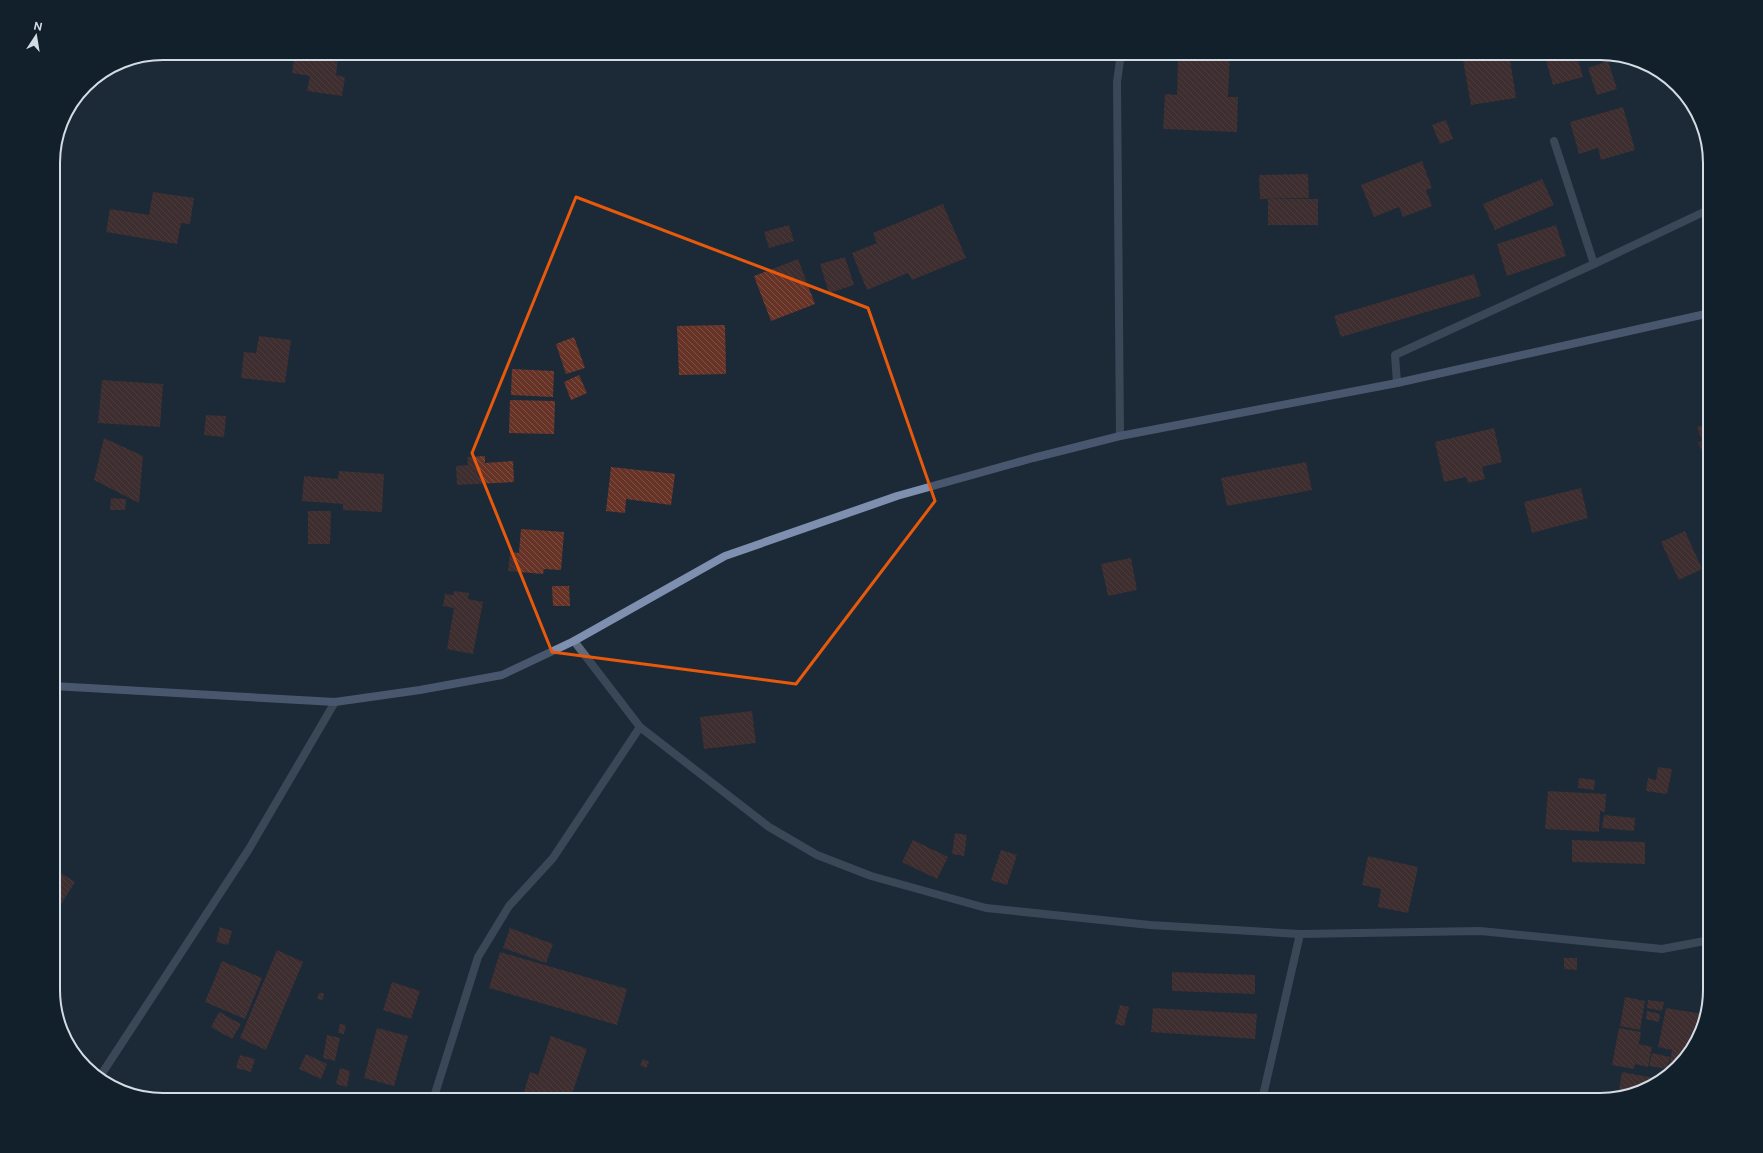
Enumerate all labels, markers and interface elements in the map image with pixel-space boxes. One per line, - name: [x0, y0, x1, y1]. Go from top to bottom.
- north arrow: [16, 16, 56, 56]
- text: N: [33, 19, 44, 33]

